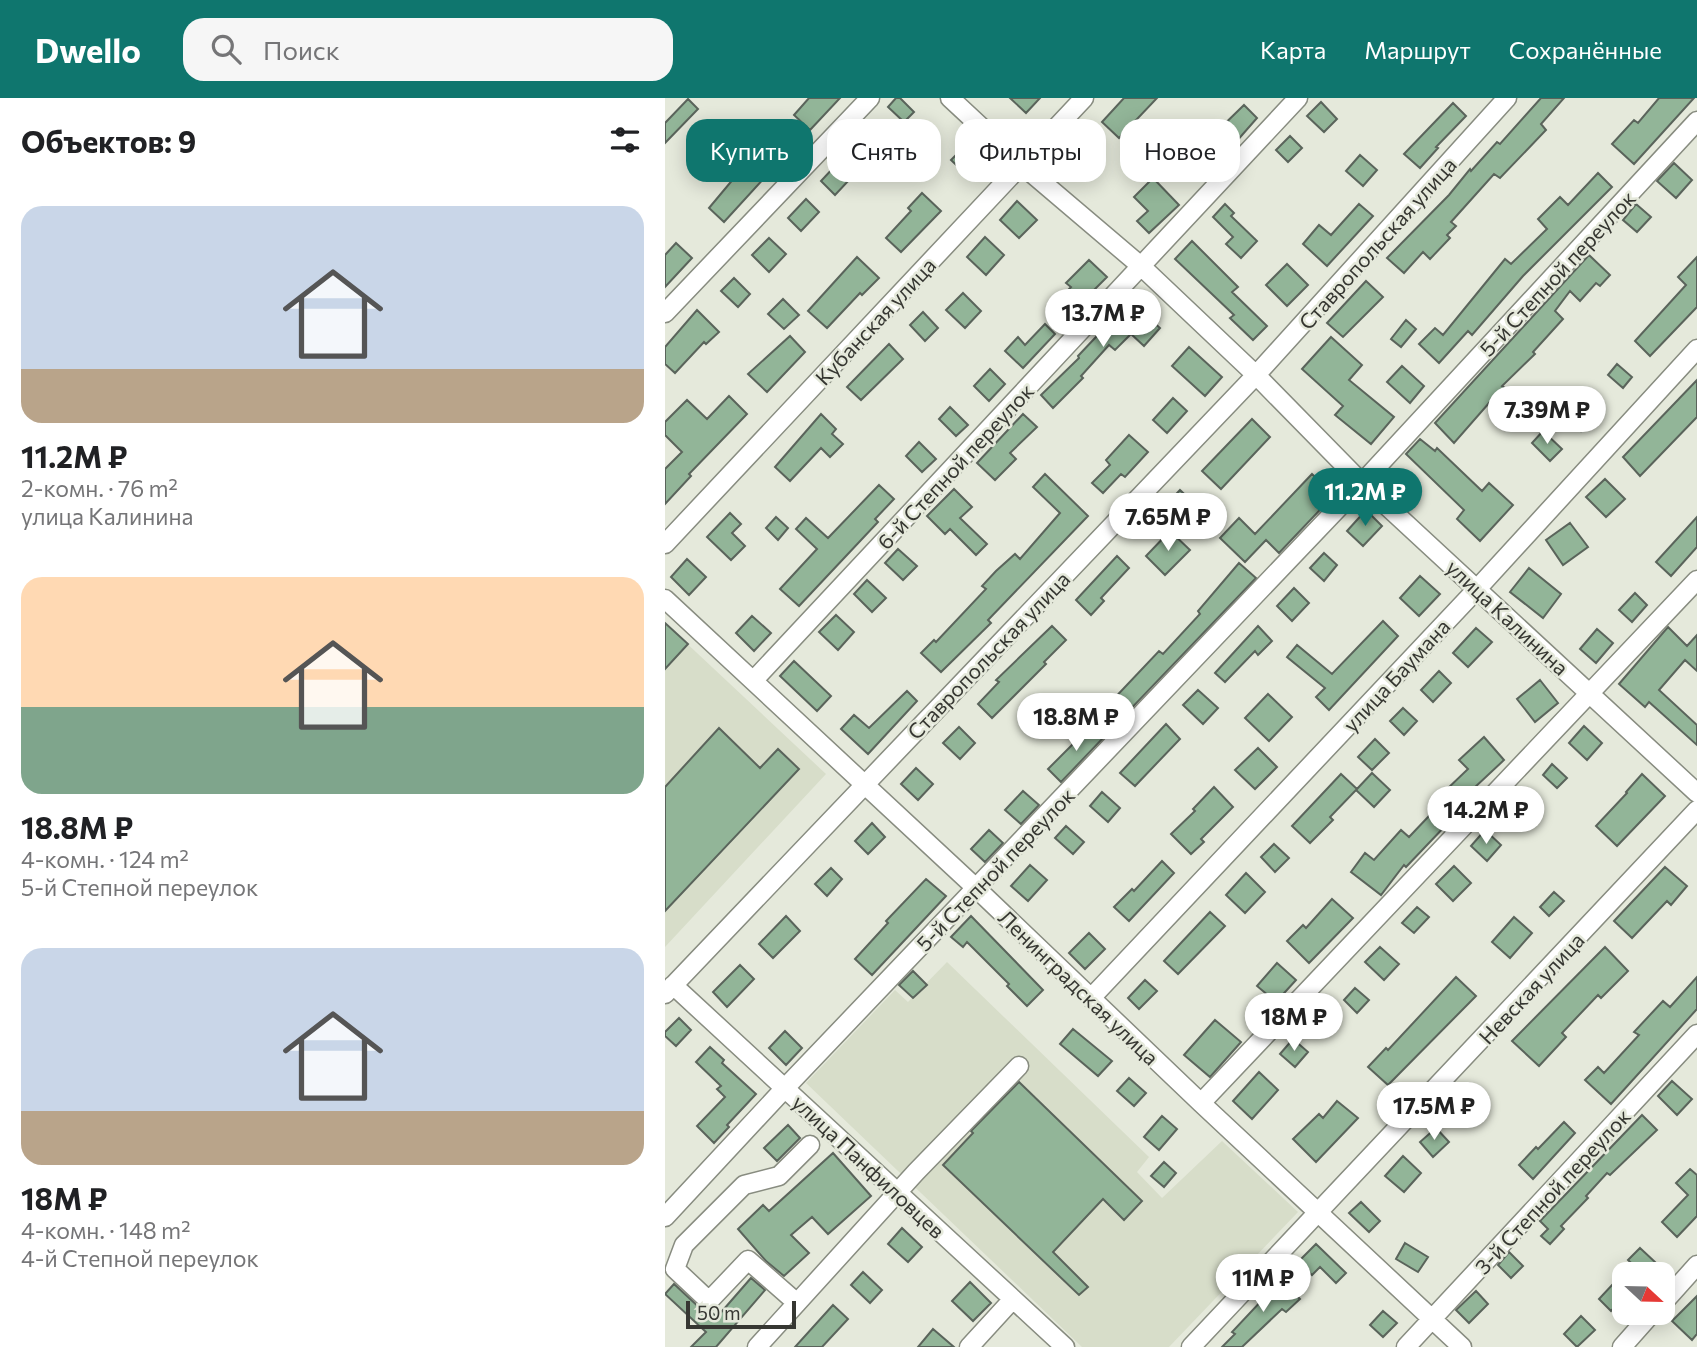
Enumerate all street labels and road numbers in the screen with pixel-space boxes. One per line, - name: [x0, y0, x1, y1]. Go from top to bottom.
- street label: Ставропольская улица: [1293, 152, 1461, 334]
- street label: 5-й Степной переулок: [1474, 185, 1640, 361]
- street label: Кубанская улица: [810, 252, 940, 390]
- street label: 6-й Степной переулок: [872, 378, 1038, 554]
- street label: улица Калинина: [1442, 554, 1574, 680]
- street label: Ставропольская улица: [902, 566, 1074, 744]
- street label: улица Баумана: [1338, 614, 1454, 736]
- street label: 5-й Степной переулок: [911, 782, 1079, 956]
- street label: Ленинградская улица: [994, 904, 1164, 1070]
- street label: Невская улица: [1473, 927, 1589, 1049]
- street label: улица Панфиловцев: [788, 1089, 950, 1243]
- street label: 3-й Степной переулок: [1469, 1103, 1635, 1279]

